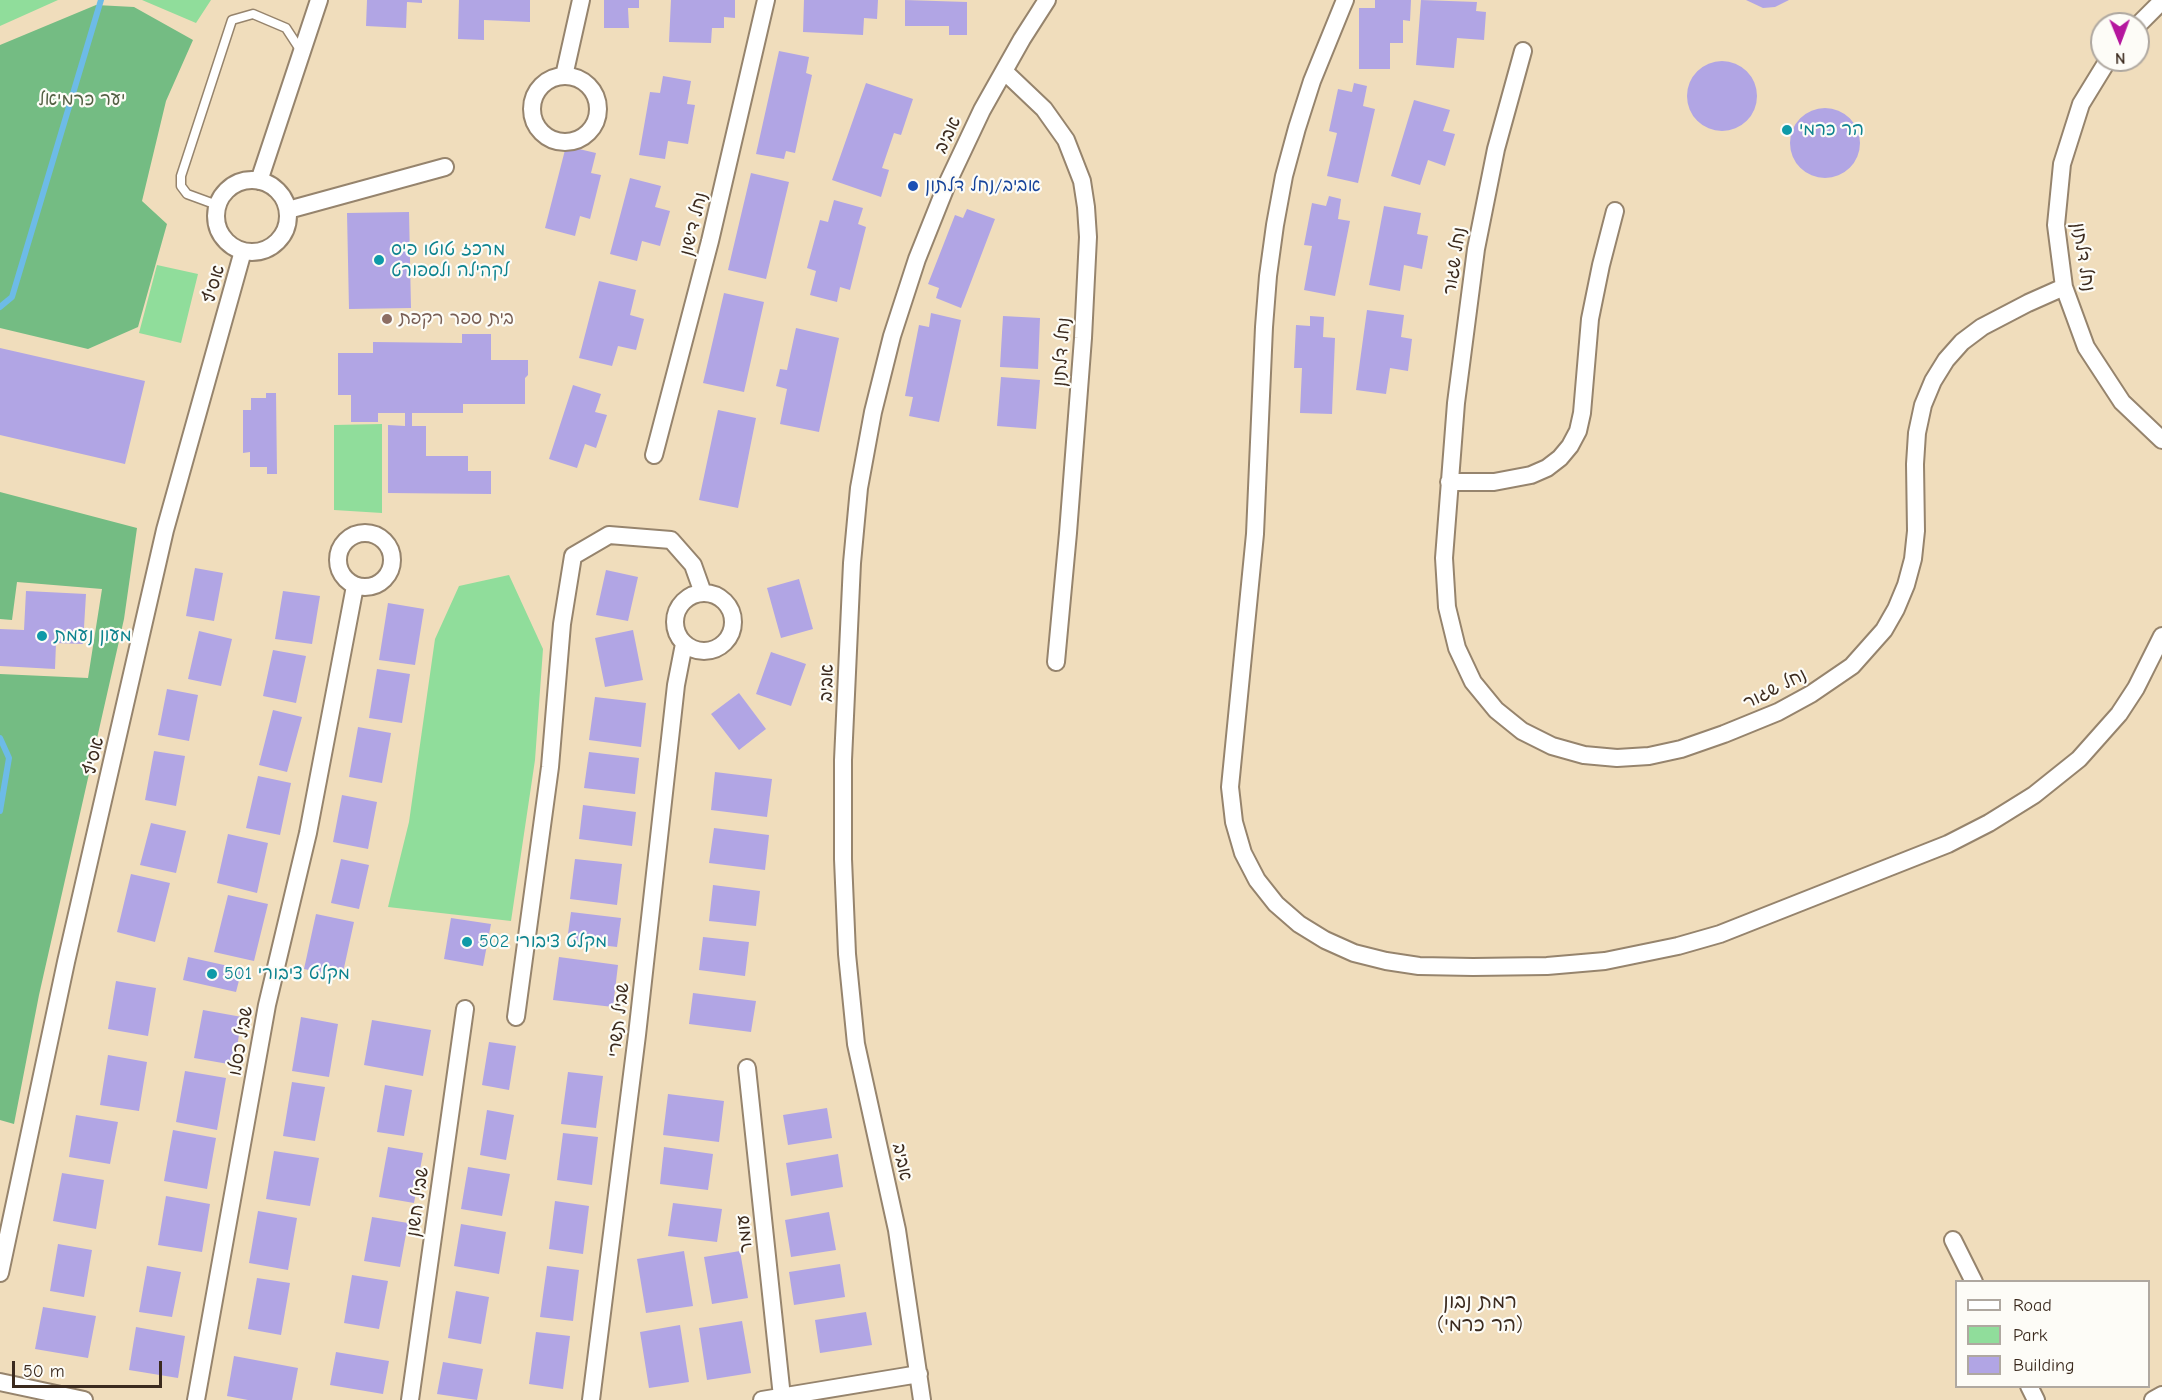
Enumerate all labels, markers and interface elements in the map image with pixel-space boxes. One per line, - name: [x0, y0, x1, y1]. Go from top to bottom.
- north arrow: [2090, 12, 2150, 72]
- text: N: [2115, 49, 2126, 67]
- park label: יער כרמיאל: [39, 89, 125, 111]
- street label: אביב: [930, 113, 966, 157]
- place label: הר כרמי: [1799, 119, 1864, 141]
- marker: הר כרמי: [1780, 123, 1794, 137]
- place label: אביב/נחל דלתון: [925, 175, 1041, 197]
- marker: אביב/נחל דלתון: [906, 179, 920, 193]
- street label: נחל דישון: [676, 190, 712, 258]
- street label: נחל דלתון: [2067, 221, 2099, 293]
- street label: נחל שגור: [1439, 226, 1471, 296]
- place label: מרכז טוטו פיס לקהילה ולספורט: [391, 239, 509, 282]
- marker: מרכז טוטו פיס לקהילה ולספורט: [372, 253, 386, 267]
- street label: אסיף: [198, 262, 230, 306]
- place label: בית ספר רקפת: [399, 308, 514, 330]
- marker: בית ספר רקפת: [380, 312, 394, 326]
- street label: נחל דלתון: [1049, 317, 1075, 387]
- place label: מעון נעמת: [54, 625, 132, 647]
- marker: מעון נעמת: [35, 629, 49, 643]
- street label: אביב: [816, 664, 838, 702]
- street label: נחל שגור: [1740, 664, 1810, 714]
- street label: אסיף: [79, 735, 109, 777]
- place label: מקלט ציבורי 502: [479, 931, 607, 953]
- marker: מקלט ציבורי 502: [460, 935, 474, 949]
- place label: מקלט ציבורי 501: [224, 963, 350, 985]
- marker: מקלט ציבורי 501: [205, 967, 219, 981]
- street label: שביל תשרי: [604, 981, 634, 1059]
- street label: שביל כסלו: [224, 1005, 258, 1077]
- street label: אביב: [887, 1141, 917, 1183]
- street label: שביל חשון: [402, 1166, 434, 1238]
- street label: עומר: [732, 1214, 758, 1254]
- legend: [1955, 1280, 2150, 1388]
- district label: רמת נבון (הר כרמי): [1437, 1290, 1523, 1337]
- text: Road: [2013, 1295, 2052, 1316]
- text: Park: [2013, 1325, 2047, 1346]
- scale bar: [15, 1349, 165, 1387]
- text: Building: [2013, 1355, 2075, 1376]
- text: 50 m: [23, 1361, 65, 1382]

